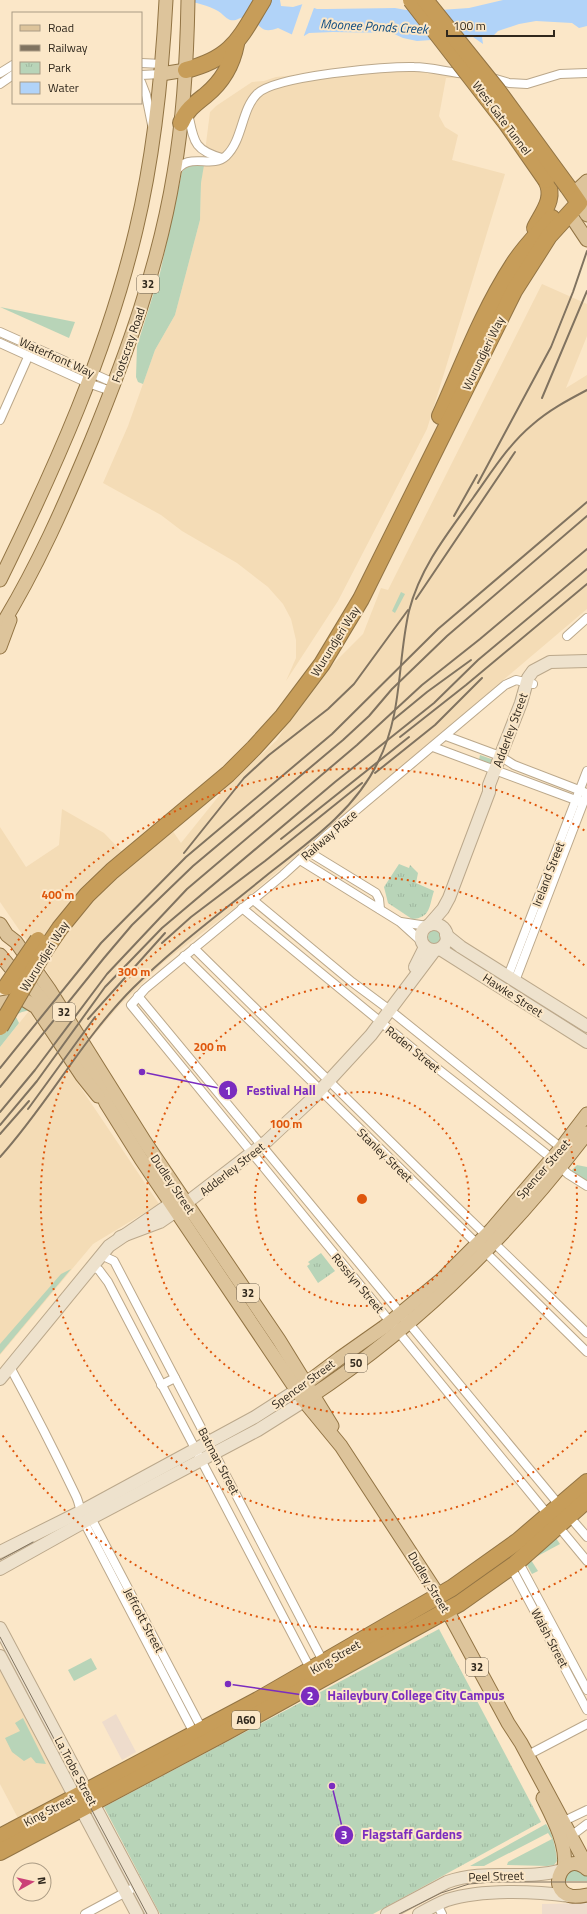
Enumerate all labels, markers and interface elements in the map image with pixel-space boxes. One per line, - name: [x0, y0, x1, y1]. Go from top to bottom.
- legend: [12, 12, 142, 104]
- scale bar: [447, 12, 554, 38]
- water label: Moonee Ponds Creek: [320, 13, 430, 39]
- text: 100 m: [453, 16, 486, 35]
- text: Road: [48, 18, 74, 37]
- text: Railway: [48, 38, 88, 57]
- text: Park: [48, 58, 71, 77]
- street label: West Gate Tunnel: [468, 77, 536, 159]
- text: Water: [48, 78, 79, 97]
- road number: 32: [137, 275, 159, 293]
- street label: Footscray Road: [106, 305, 150, 385]
- street label: Wurundjeri Way: [457, 312, 509, 393]
- street label: Waterfront Way: [16, 332, 98, 382]
- street label: Wurundjeri Way: [306, 602, 364, 680]
- street label: Adderley Street: [488, 689, 533, 770]
- street label: Railway Place: [297, 805, 361, 865]
- street label: Ireland Street: [527, 838, 569, 909]
- text: 400 m: [42, 885, 74, 904]
- street label: Wurundjeri Way: [15, 917, 73, 995]
- text: 300 m: [118, 962, 150, 981]
- street label: Hawke Street: [479, 968, 548, 1022]
- road number: 32: [53, 1003, 75, 1021]
- street label: Roden Street: [381, 1021, 445, 1078]
- text: 200 m: [194, 1037, 226, 1056]
- callout: Festival Hall: [218, 1078, 324, 1103]
- text: Festival Hall: [246, 1080, 316, 1100]
- text: 1: [225, 1081, 231, 1100]
- text: 100 m: [270, 1114, 302, 1133]
- street label: Stanley Street: [353, 1123, 418, 1187]
- street label: Spencer Street: [511, 1134, 575, 1203]
- street label: Adderley Street: [195, 1137, 269, 1201]
- street label: Dudley Street: [146, 1150, 200, 1218]
- centre of rings: [355, 1192, 369, 1206]
- street label: Rosslyn Street: [327, 1249, 389, 1318]
- road number: 32: [237, 1284, 259, 1302]
- street label: Spencer Street: [267, 1354, 339, 1414]
- road number: 50: [345, 1354, 367, 1372]
- street label: Batman Street: [193, 1424, 245, 1499]
- street label: Dudley Street: [403, 1548, 455, 1617]
- street label: Jeffcott Street: [119, 1584, 169, 1656]
- street label: Walsh Street: [526, 1605, 574, 1672]
- street label: King Street: [306, 1634, 365, 1679]
- road number: 32: [466, 1658, 488, 1676]
- callout: Haileybury College City Campus: [300, 1683, 513, 1708]
- text: Haileybury College City Campus: [327, 1685, 505, 1705]
- text: 2: [307, 1686, 313, 1705]
- road number: A60: [232, 1711, 260, 1729]
- street label: La Trobe Street: [50, 1733, 103, 1810]
- street label: King Street: [20, 1788, 79, 1831]
- callout: Flagstaff Gardens: [334, 1822, 470, 1847]
- text: Flagstaff Gardens: [362, 1824, 462, 1844]
- text: 3: [341, 1825, 347, 1844]
- north arrow: [12, 1862, 52, 1902]
- street label: Peel Street: [468, 1866, 525, 1886]
- text: N: [33, 1876, 50, 1885]

